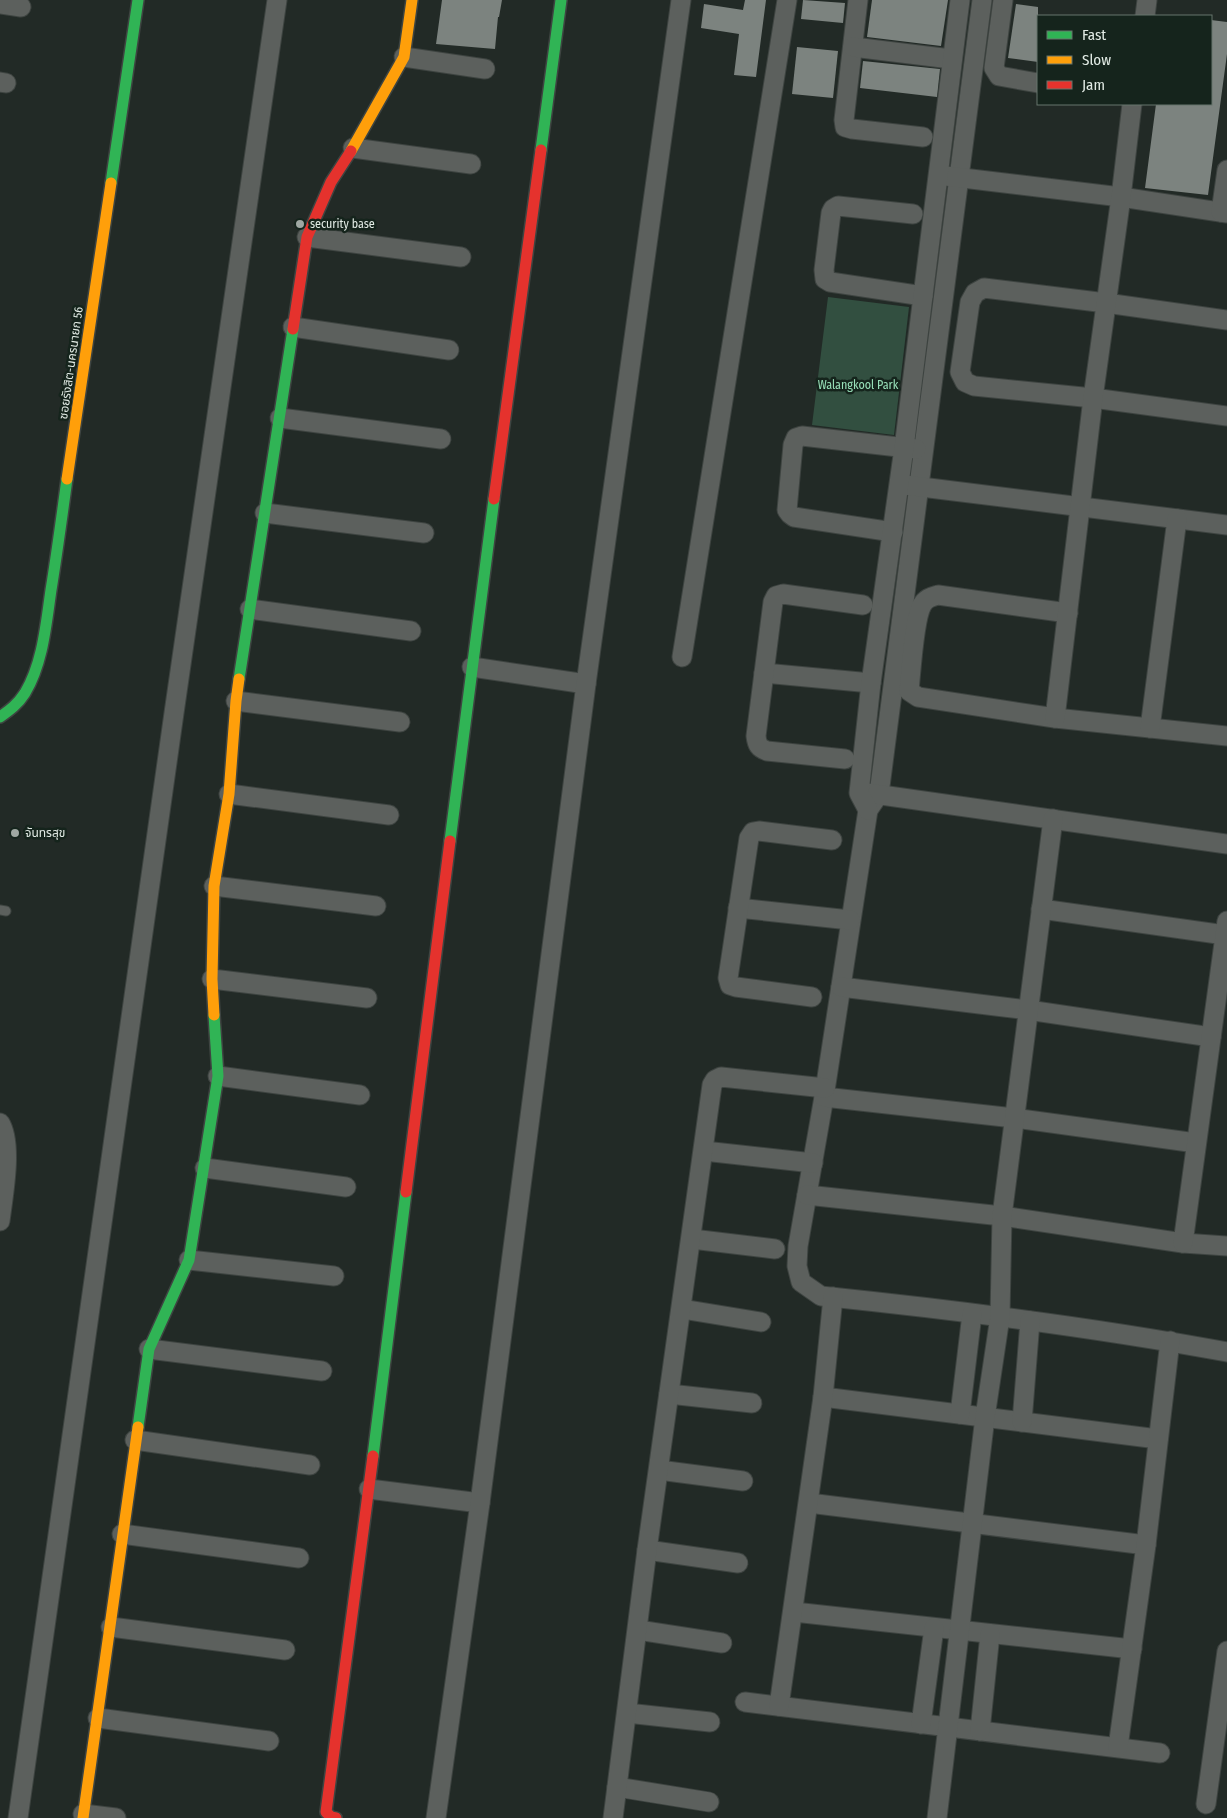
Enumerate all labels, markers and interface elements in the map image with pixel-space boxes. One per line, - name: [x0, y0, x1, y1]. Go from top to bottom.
- legend: [1037, 15, 1212, 105]
- text: Fast: [1082, 26, 1106, 44]
- text: Slow: [1082, 51, 1111, 69]
- text: Jam: [1082, 76, 1105, 94]
- place label: security base: [310, 217, 375, 231]
- marker: security base: [294, 218, 306, 230]
- street label: ซอยรังสิต-นครนายก 56: [56, 306, 86, 420]
- park label: Walangkool Park: [818, 378, 899, 392]
- place label: จันทรสุข: [25, 826, 65, 840]
- marker: จันทรสุข: [9, 827, 21, 839]

